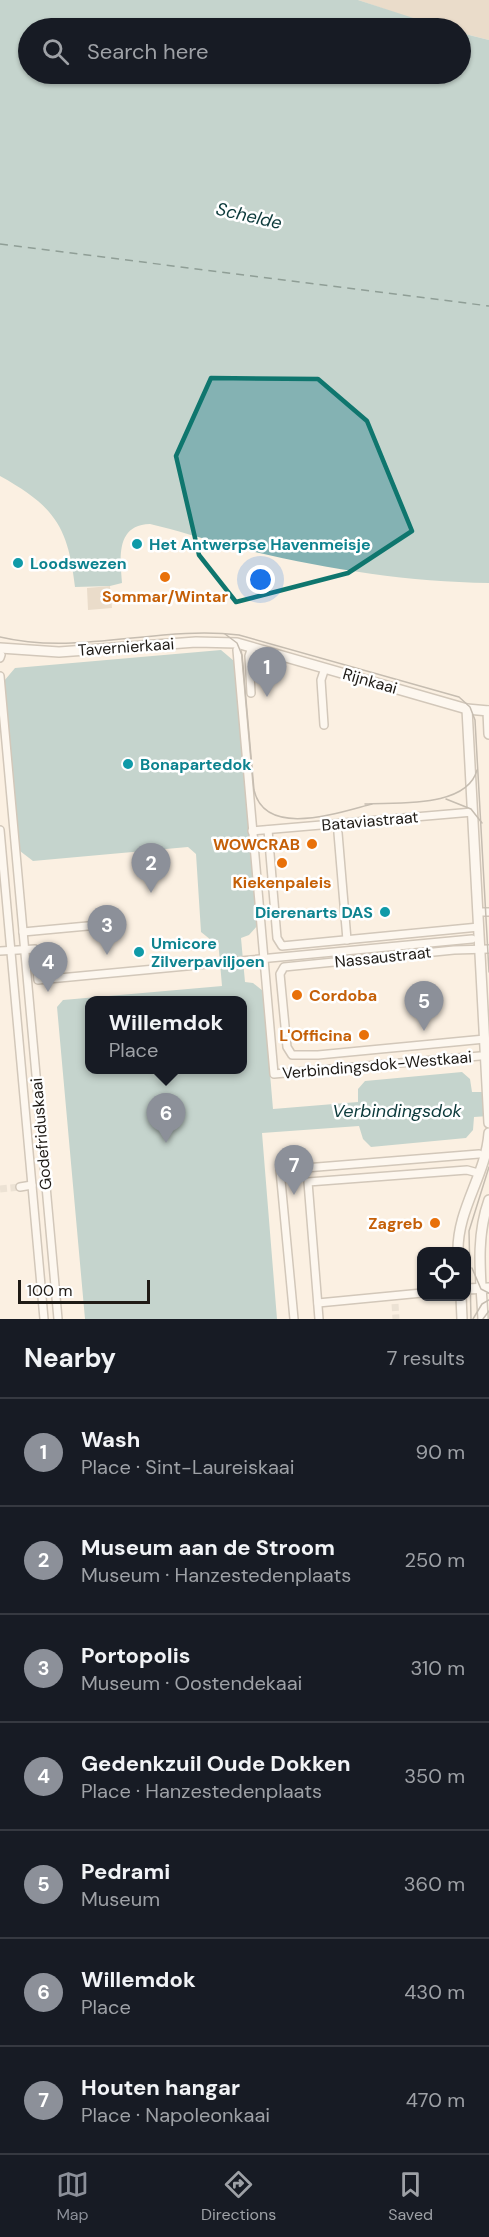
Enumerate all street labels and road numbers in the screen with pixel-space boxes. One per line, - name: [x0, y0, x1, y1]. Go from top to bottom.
- street label: Tavernierkaai: [77, 633, 175, 661]
- street label: Rijnkaai: [340, 663, 400, 699]
- street label: Bataviastraat: [321, 806, 419, 836]
- street label: Nassaustraat: [334, 941, 432, 973]
- street label: Verbindingsdok-Westkaai: [281, 1046, 473, 1084]
- street label: Godefriduskaai: [26, 1077, 56, 1191]

